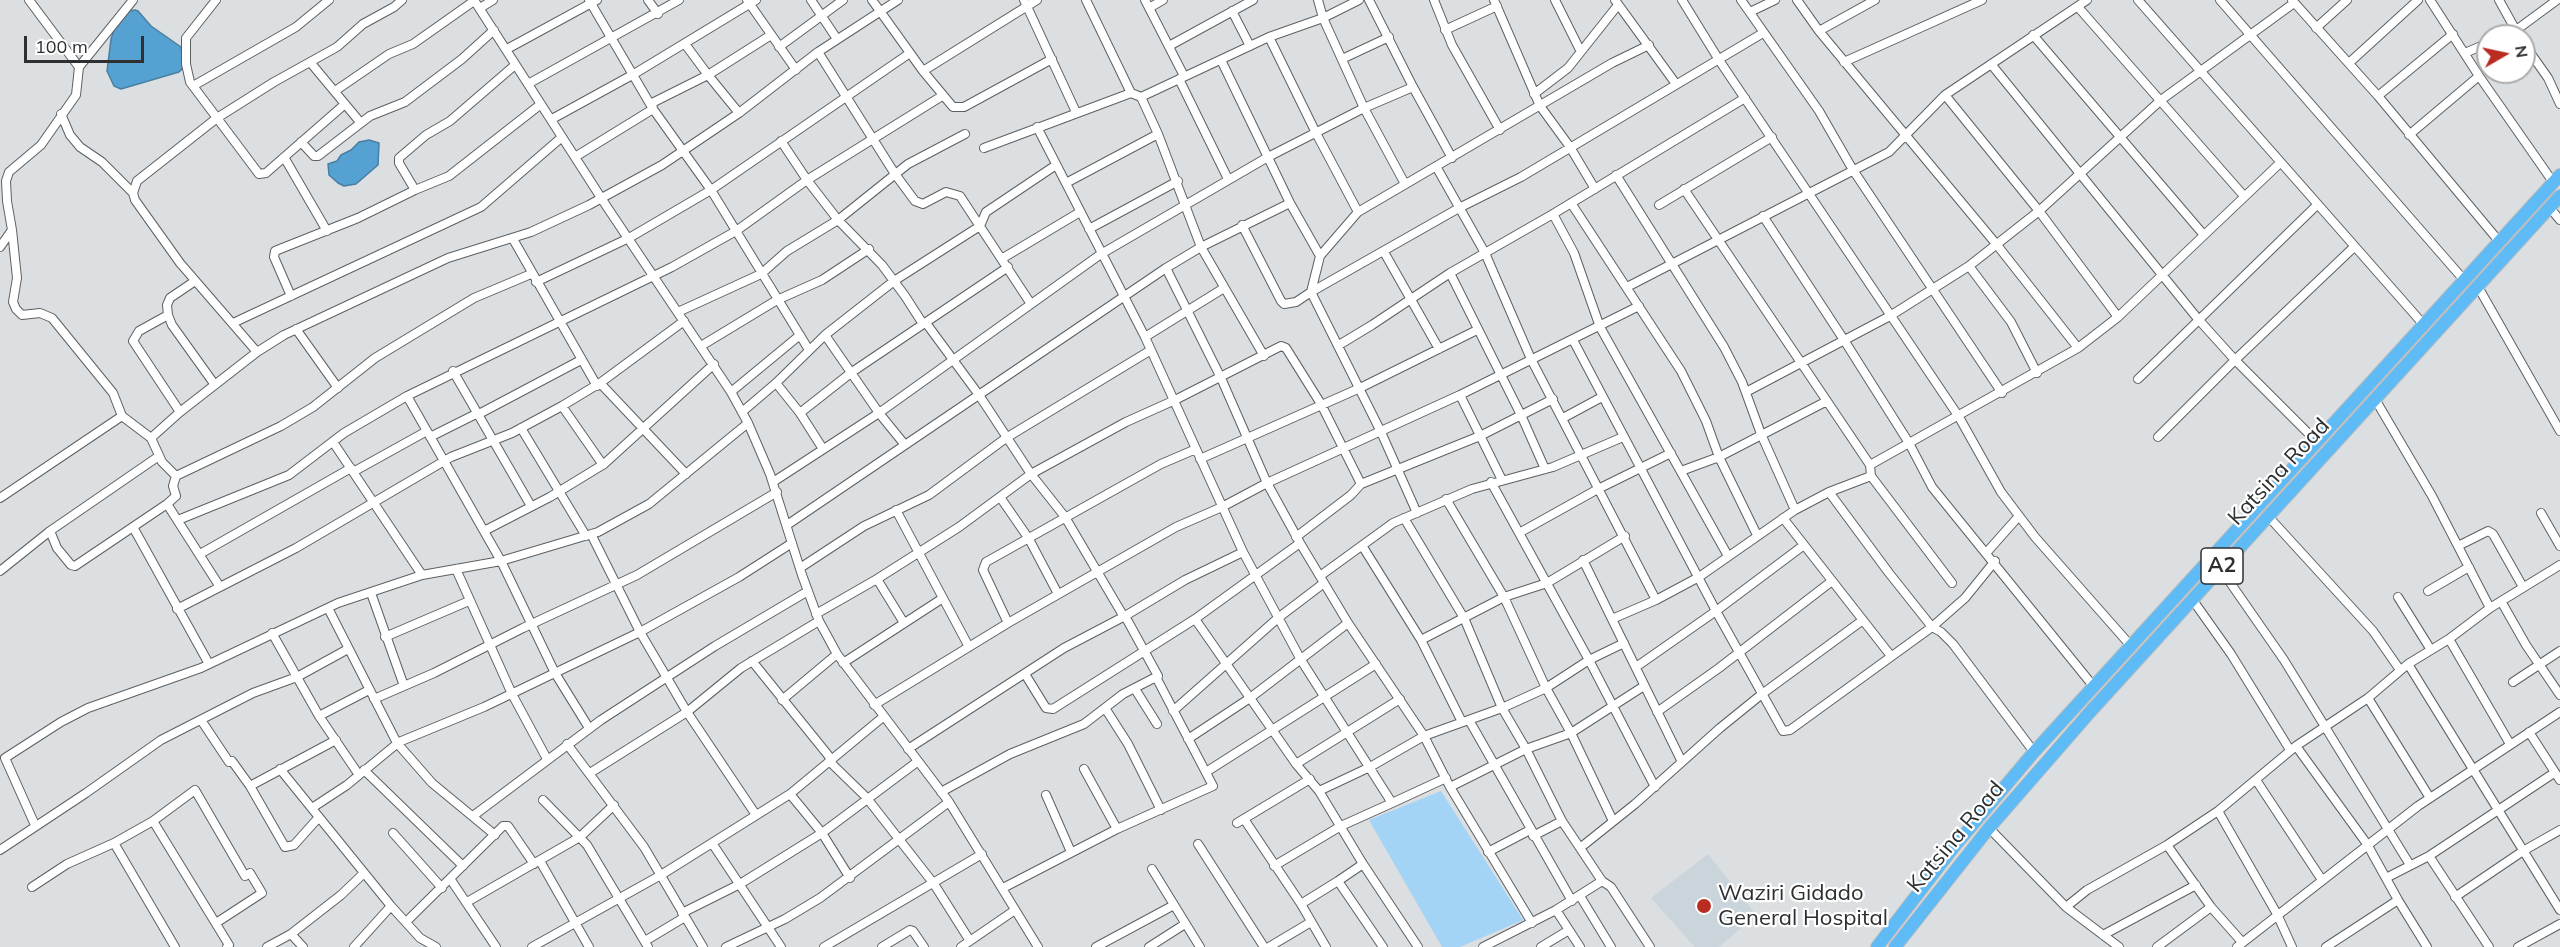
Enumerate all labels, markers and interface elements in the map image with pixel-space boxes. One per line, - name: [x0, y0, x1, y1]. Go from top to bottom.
- scale bar: [27, 24, 147, 62]
- north arrow: [2476, 24, 2536, 84]
- text: 100 m: [35, 35, 88, 58]
- text: N: [2511, 44, 2533, 59]
- street label: Katsina Road: [2223, 413, 2335, 531]
- road number: A2: [2201, 548, 2243, 584]
- street label: Katsina Road: [1902, 776, 2010, 898]
- place label: Waziri Gidado General Hospital: [1718, 880, 1888, 932]
- marker: Waziri Gidado General Hospital: [1695, 897, 1713, 915]

